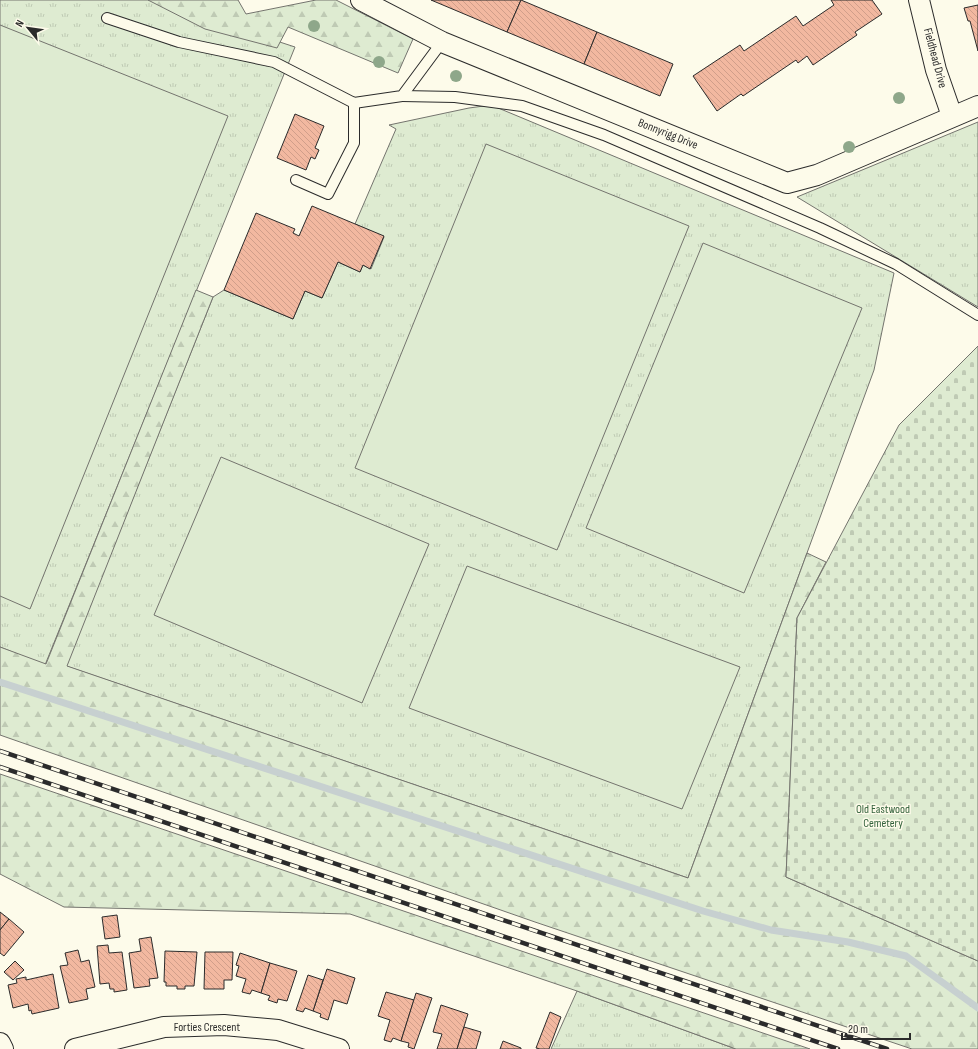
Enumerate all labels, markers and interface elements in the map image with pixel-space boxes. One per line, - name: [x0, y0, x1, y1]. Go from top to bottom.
- north arrow: [8, 8, 48, 48]
- text: N: [13, 18, 27, 29]
- street label: Fieldhead Drive: [920, 26, 950, 90]
- street label: Bonnyrigg Drive: [636, 115, 700, 153]
- park label: Old Eastwood Cemetery: [856, 802, 910, 831]
- scale bar: [842, 1015, 910, 1041]
- street label: Forties Crescent: [174, 1020, 241, 1035]
- text: 20 m: [848, 1022, 868, 1037]

